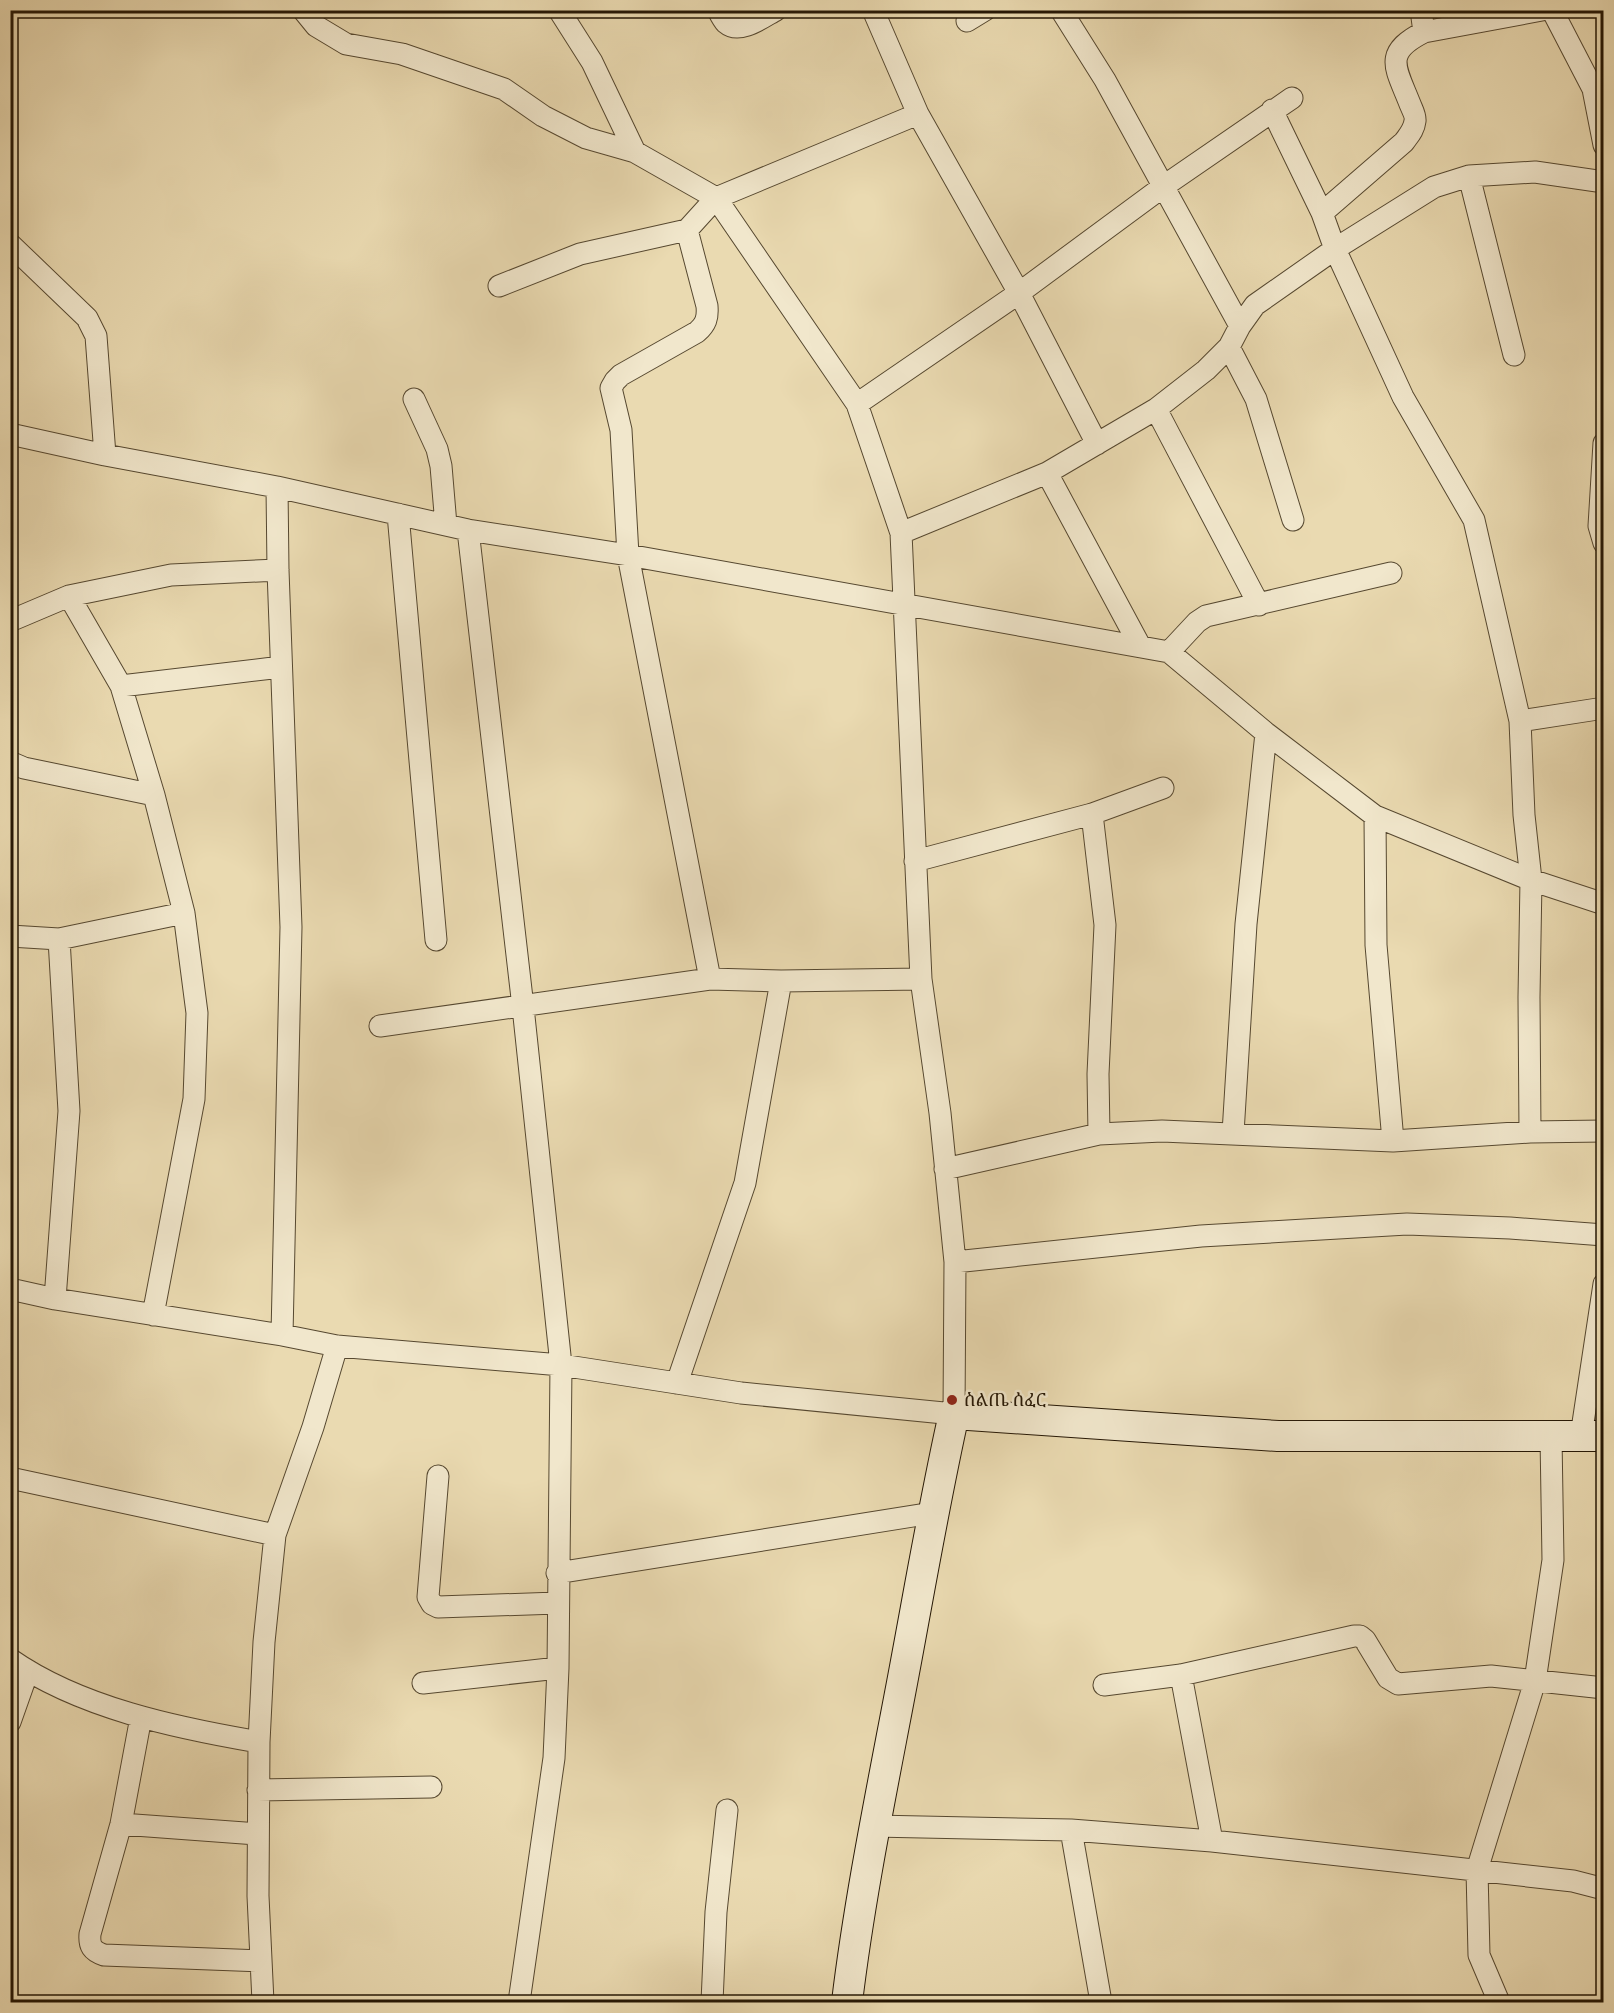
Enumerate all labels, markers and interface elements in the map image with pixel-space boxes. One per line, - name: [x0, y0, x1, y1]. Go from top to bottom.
- place label: ስልጤ ሰፈር: [964, 1390, 1046, 1413]
- marker: ስልጤ ሰፈር: [945, 1393, 959, 1407]

